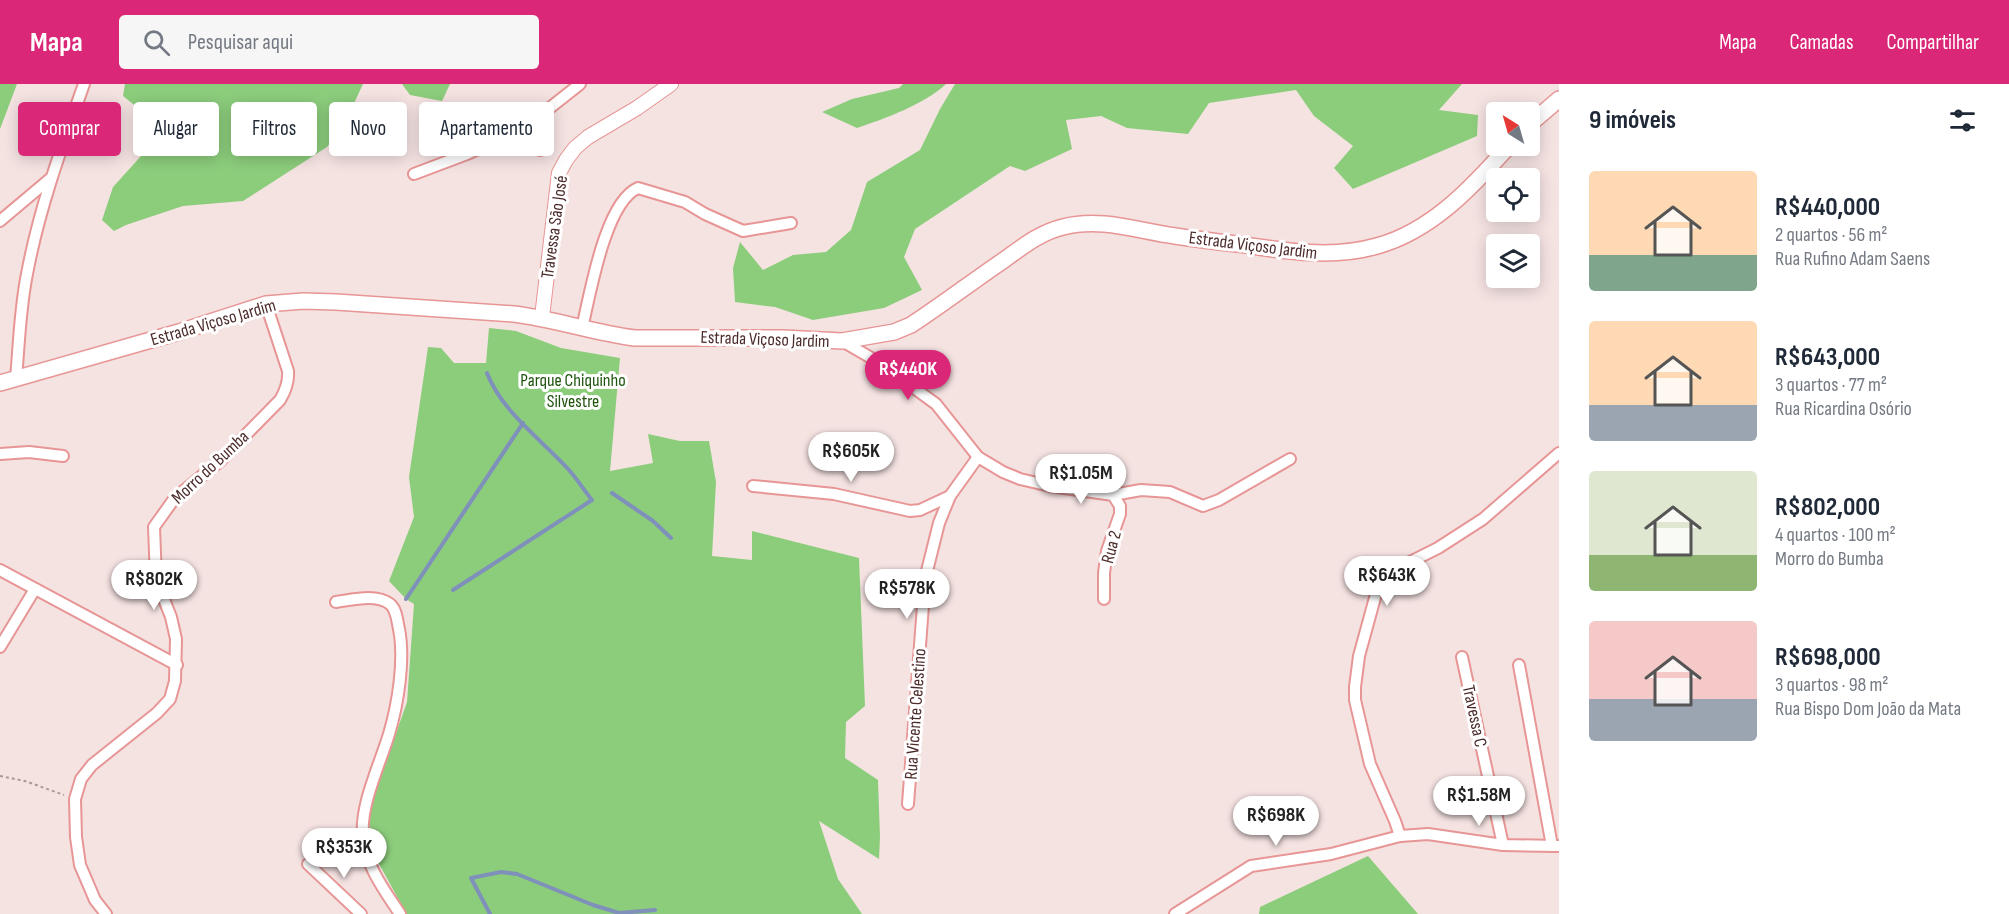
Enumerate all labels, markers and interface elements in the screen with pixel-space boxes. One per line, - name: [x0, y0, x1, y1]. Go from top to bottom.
- search box: [119, 15, 539, 69]
- text: Mapa: [30, 26, 83, 59]
- icon: search: [140, 26, 173, 59]
- text: Pesquisar aqui: [188, 29, 293, 56]
- text: Mapa: [1719, 30, 1757, 55]
- text: Camadas: [1790, 30, 1853, 55]
- text: Compartilhar: [1886, 30, 1979, 55]
- chip: Comprar: [18, 102, 121, 156]
- chip: Alugar: [133, 102, 219, 156]
- chip: Filtros: [231, 102, 317, 156]
- chip: Novo: [329, 102, 407, 156]
- chip: Apartamento: [419, 102, 554, 156]
- north arrow: [1486, 102, 1540, 156]
- map controls: [1486, 102, 1540, 288]
- icon: filters: [1946, 104, 1979, 137]
- text: 9 imóveis: [1589, 105, 1676, 136]
- button: locate: [1486, 168, 1540, 222]
- street label: Travessa São José: [537, 174, 572, 280]
- text: R$440,000: [1775, 192, 1880, 223]
- icon: home: [1637, 195, 1709, 267]
- text: 2 quartos · 56 m²: [1775, 223, 1888, 247]
- street label: Estrada Viçoso Jardim: [1188, 227, 1318, 264]
- button: layers: [1486, 234, 1540, 288]
- text: Rua Rufino Adam Saens: [1775, 247, 1930, 271]
- street label: Estrada Viçoso Jardim: [148, 295, 278, 350]
- street label: Estrada Viçoso Jardim: [700, 327, 830, 352]
- text: R$643,000: [1775, 342, 1880, 373]
- icon: home: [1637, 345, 1709, 417]
- pin: R$440K: [859, 350, 957, 401]
- text: R$440K: [879, 357, 937, 381]
- park label: Parque Chiquinho Silvestre: [520, 370, 626, 412]
- text: 3 quartos · 77 m²: [1775, 373, 1887, 397]
- text: Rua Ricardina Osório: [1775, 397, 1912, 421]
- street label: Morro do Bumba: [167, 426, 253, 508]
- pin: R$605K: [802, 432, 900, 483]
- text: R$605K: [822, 439, 880, 463]
- pin: R$1.05M: [1026, 454, 1136, 505]
- text: R$1.05M: [1049, 461, 1113, 485]
- text: R$802,000: [1775, 492, 1880, 523]
- icon: home: [1637, 495, 1709, 567]
- text: 4 quartos · 100 m²: [1775, 523, 1896, 547]
- street label: Rua 2: [1097, 528, 1126, 566]
- text: Morro do Bumba: [1775, 547, 1884, 571]
- pin: R$643K: [1338, 556, 1436, 607]
- pin: R$802K: [105, 560, 203, 611]
- text: R$643K: [1358, 563, 1416, 587]
- text: R$802K: [125, 567, 183, 591]
- pin: R$578K: [858, 569, 956, 620]
- text: R$578K: [879, 576, 935, 600]
- text: R$698,000: [1775, 642, 1881, 673]
- icon: home: [1637, 645, 1709, 717]
- street label: Rua Vicente Celestino: [900, 648, 931, 780]
- text: 3 quartos · 98 m²: [1775, 673, 1889, 697]
- street label: Travessa C: [1458, 683, 1491, 749]
- text: Rua Bispo Dom João da Mata: [1775, 697, 1961, 721]
- pin: R$1.58M: [1424, 776, 1534, 827]
- text: R$1.58M: [1447, 783, 1511, 807]
- pin: R$698K: [1227, 796, 1325, 847]
- text: R$698K: [1247, 803, 1305, 827]
- pin: R$353K: [295, 828, 393, 879]
- text: R$353K: [316, 835, 372, 859]

